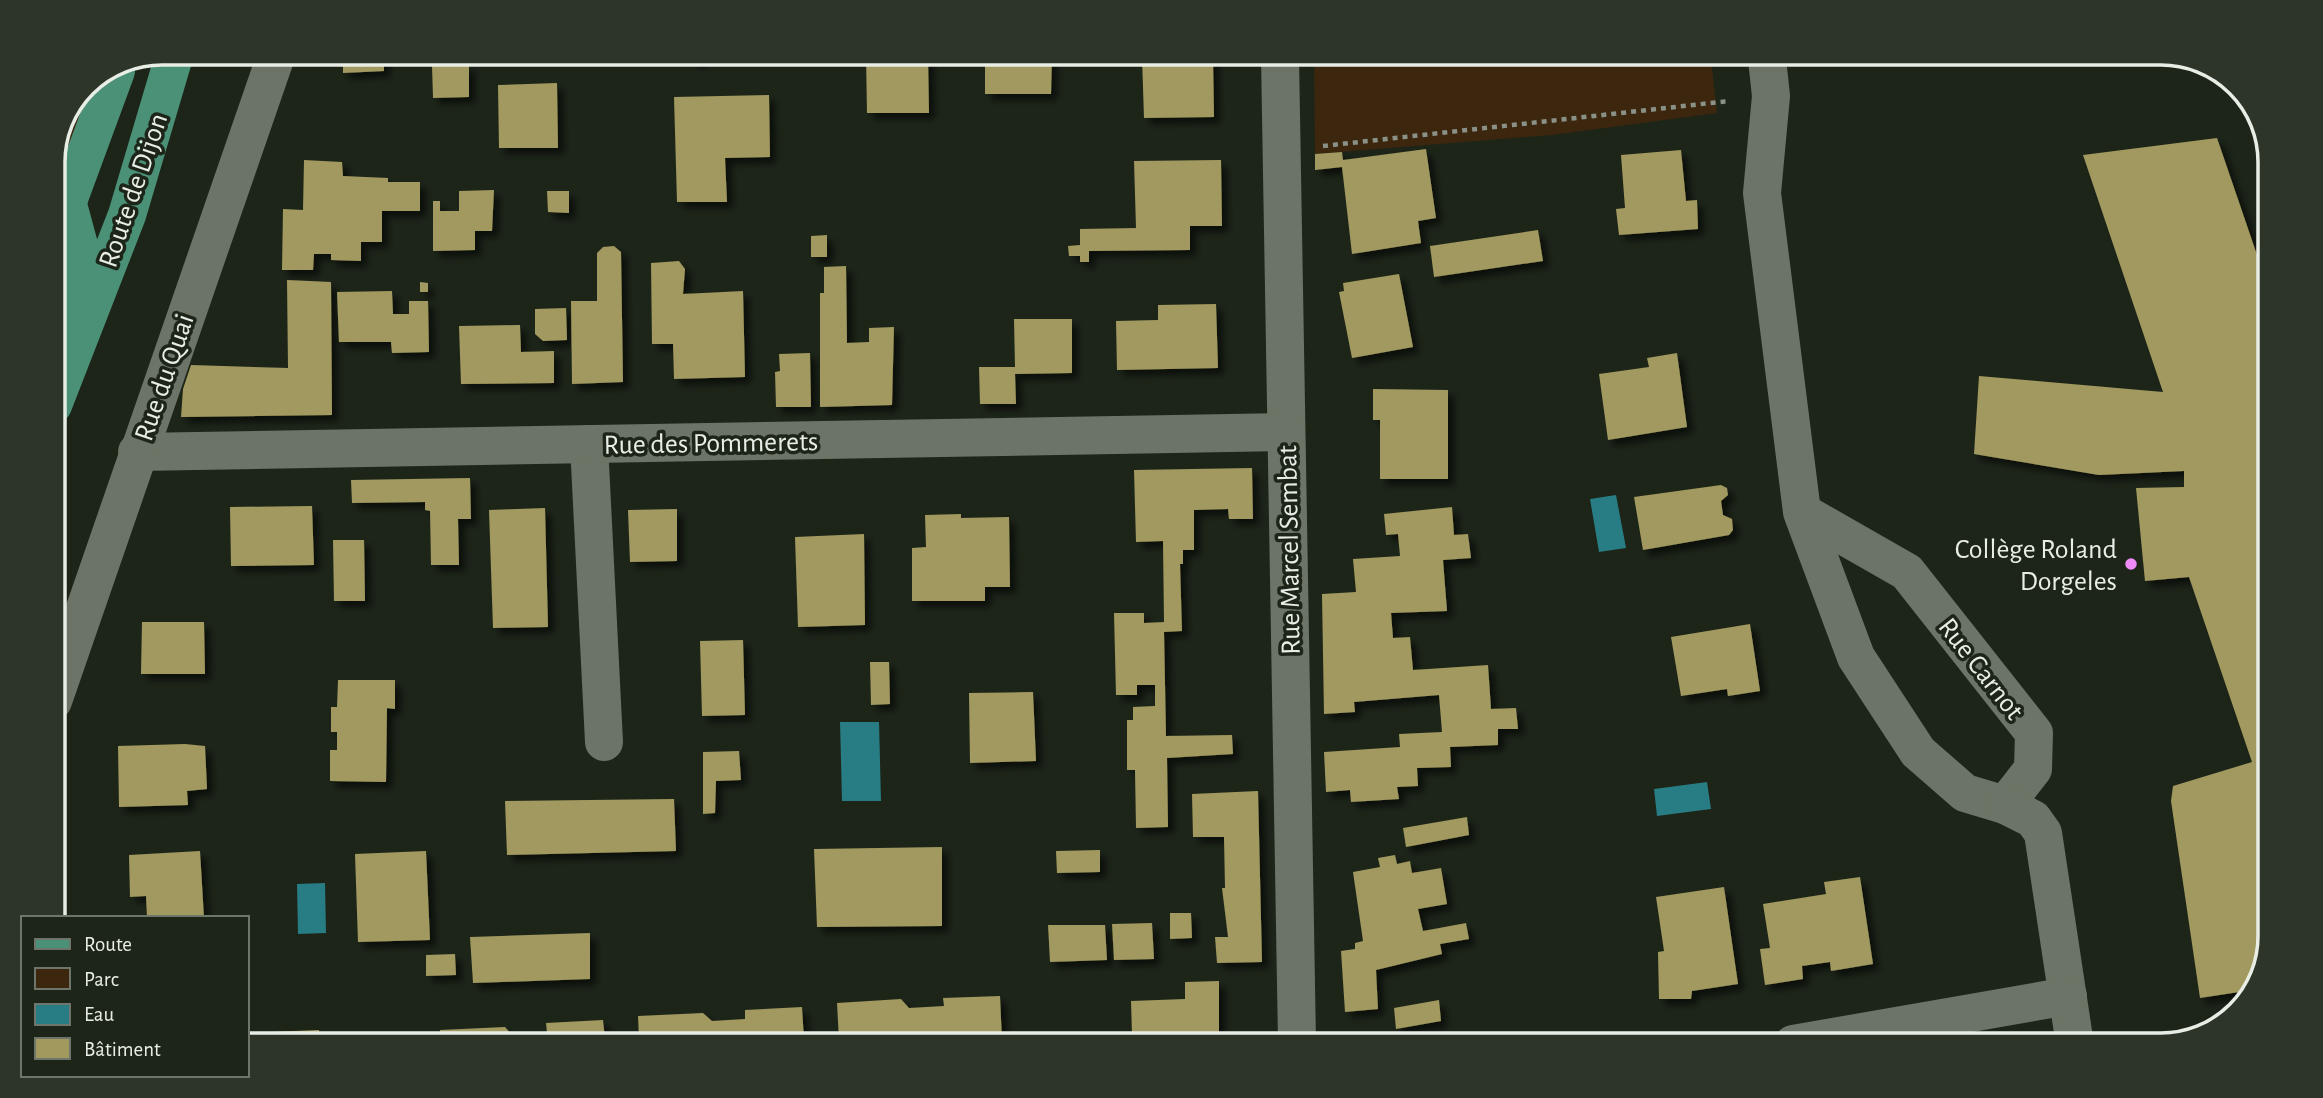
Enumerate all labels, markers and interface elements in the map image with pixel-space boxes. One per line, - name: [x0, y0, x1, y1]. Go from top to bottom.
- street label: Route de Dijon: [94, 110, 173, 271]
- street label: Rue du Quai: [130, 311, 200, 445]
- street label: Rue des Pommerets: [603, 428, 819, 460]
- street label: Rue Marcel Sembat: [1274, 445, 1306, 655]
- place label: Collège Roland Dorgeles: [1955, 536, 2117, 596]
- marker: Collège Roland Dorgeles: [2123, 556, 2139, 572]
- street label: Rue Carnot: [1932, 613, 2028, 725]
- legend: [21, 916, 248, 1077]
- text: Route: [84, 934, 132, 955]
- text: Parc: [84, 969, 119, 990]
- text: Eau: [84, 1004, 114, 1025]
- text: Bâtiment: [84, 1039, 161, 1060]

